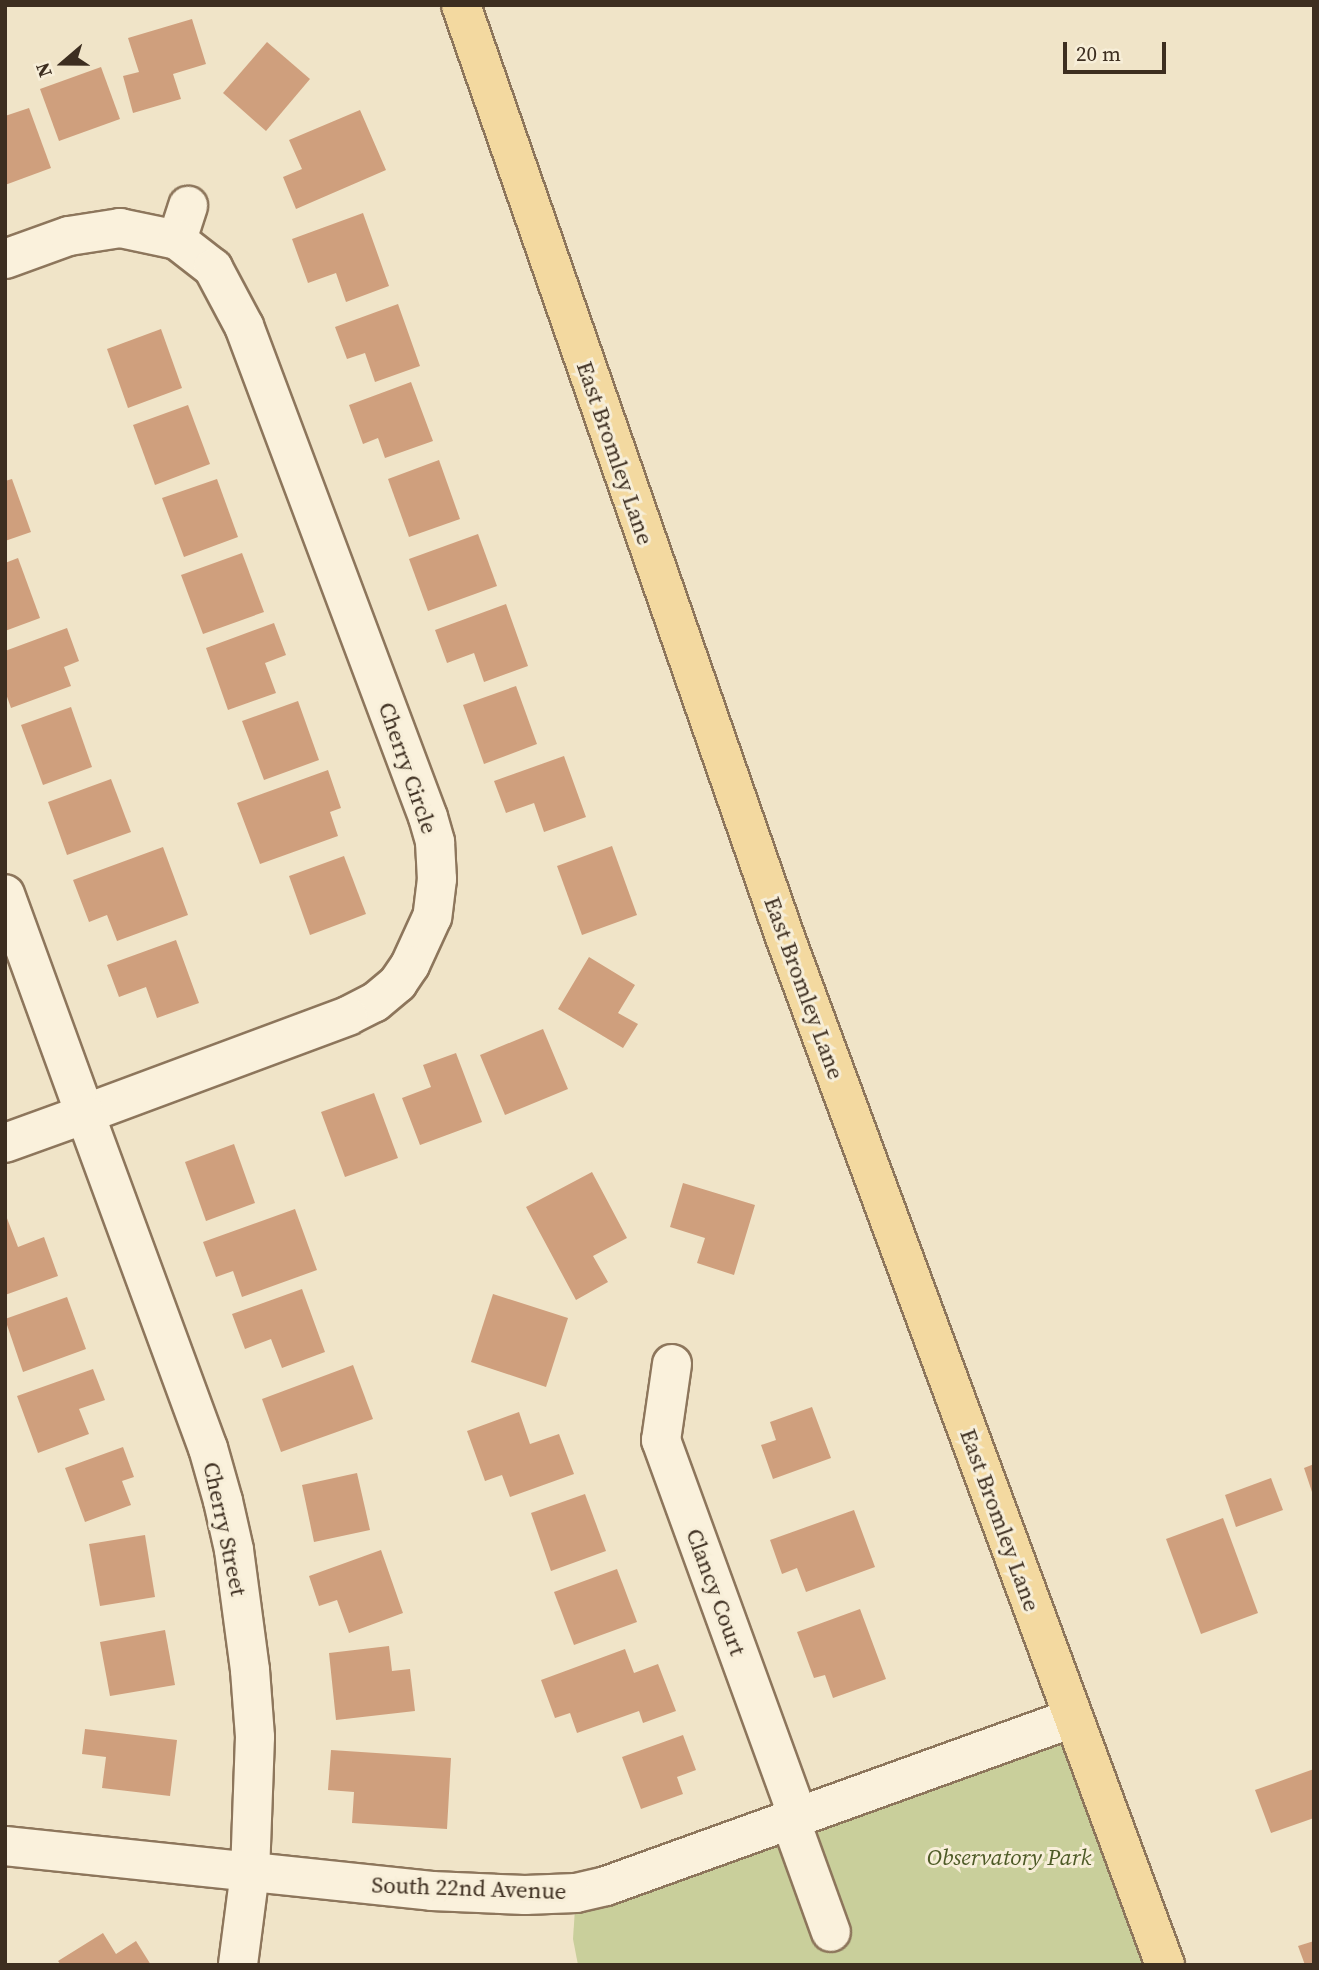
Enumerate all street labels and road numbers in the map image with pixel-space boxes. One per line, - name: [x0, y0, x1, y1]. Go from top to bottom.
- street label: East Bromley Lane: [571, 358, 659, 548]
- street label: Cherry Circle: [373, 699, 443, 837]
- street label: East Bromley Lane: [758, 893, 850, 1083]
- street label: East Bromley Lane: [954, 1425, 1046, 1615]
- street label: Cherry Street: [197, 1459, 253, 1599]
- street label: Clancy Court: [680, 1525, 752, 1659]
- street label: South 22nd Avenue: [371, 1871, 567, 1905]

